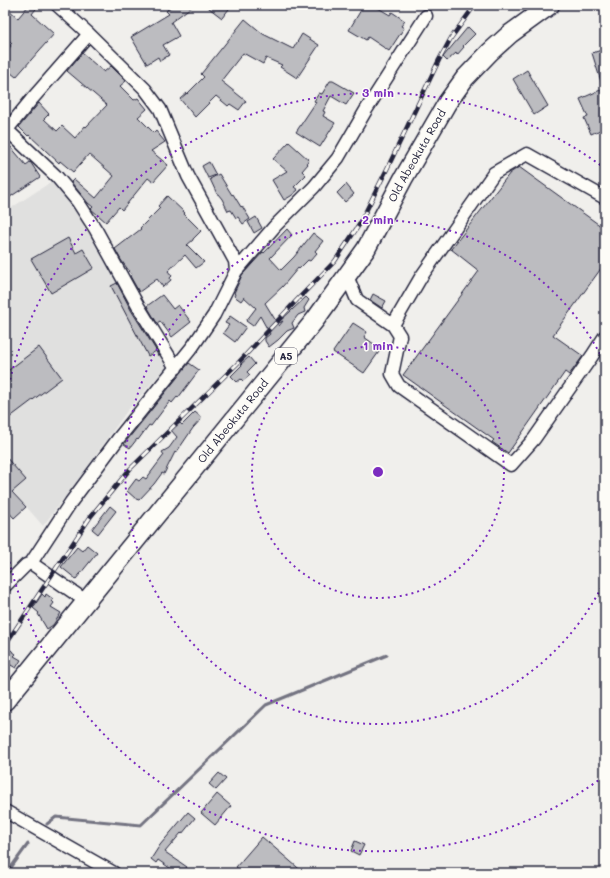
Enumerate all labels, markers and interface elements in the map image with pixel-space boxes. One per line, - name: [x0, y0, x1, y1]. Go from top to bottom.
- text: 3 min: [362, 84, 394, 100]
- street label: Old Abeokuta Road: [384, 106, 449, 204]
- text: 2 min: [362, 211, 394, 227]
- text: 1 min: [363, 337, 393, 353]
- road number: A5: [275, 348, 297, 364]
- street label: Old Abeokuta Road: [194, 375, 271, 466]
- centre of rings: [371, 465, 385, 479]

